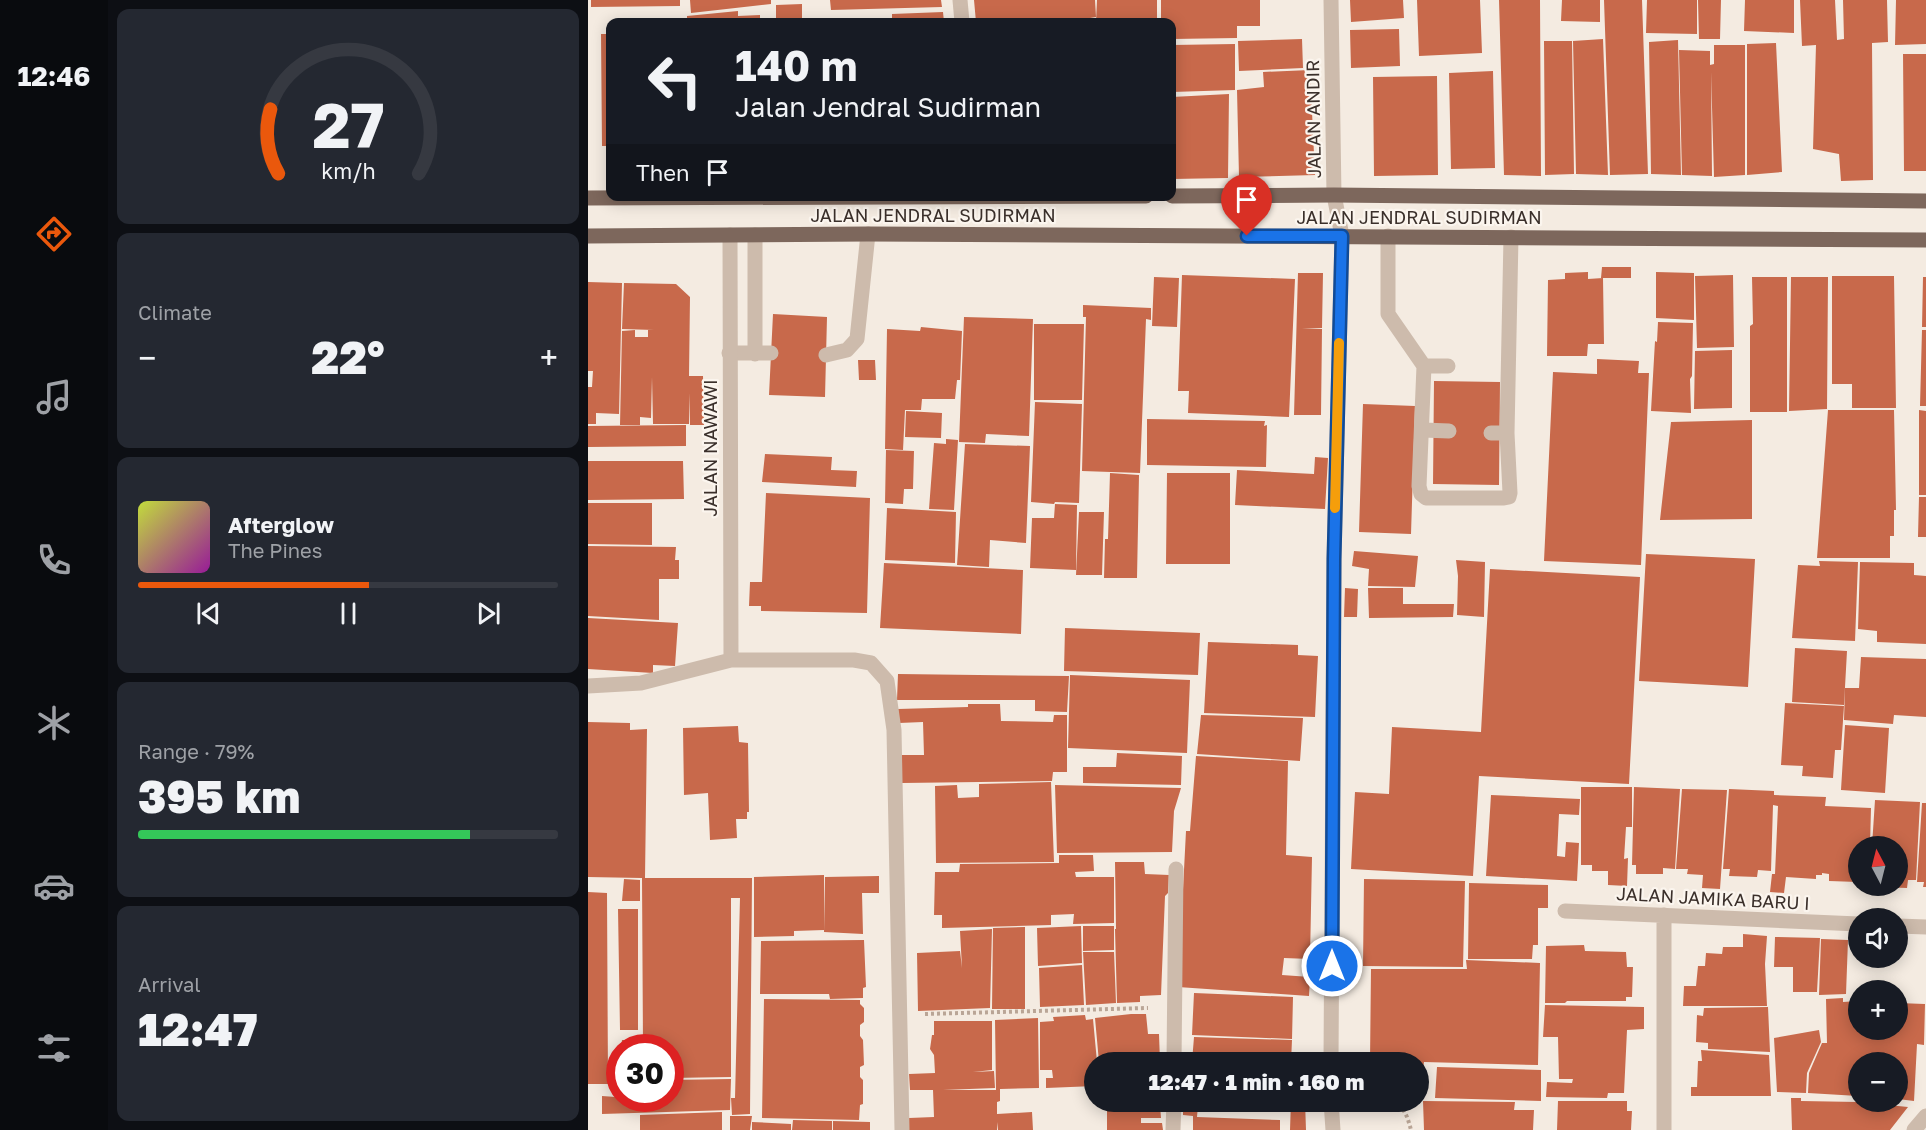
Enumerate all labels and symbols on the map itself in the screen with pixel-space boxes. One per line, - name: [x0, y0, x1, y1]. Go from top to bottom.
- street label: JALAN ANDIR: [1301, 59, 1325, 179]
- pin: [1221, 174, 1272, 236]
- street label: JALAN JENDRAL SUDIRMAN: [810, 204, 1056, 226]
- street label: JALAN JENDRAL SUDIRMAN: [1296, 206, 1542, 228]
- street label: JALAN NAWAWI: [699, 379, 721, 517]
- north arrow: [1848, 836, 1908, 896]
- street label: JALAN JAMIKA BARU I: [1616, 882, 1810, 914]
- position arrow: [1300, 934, 1364, 998]
- speed limit sign: 30: [606, 1034, 684, 1112]

